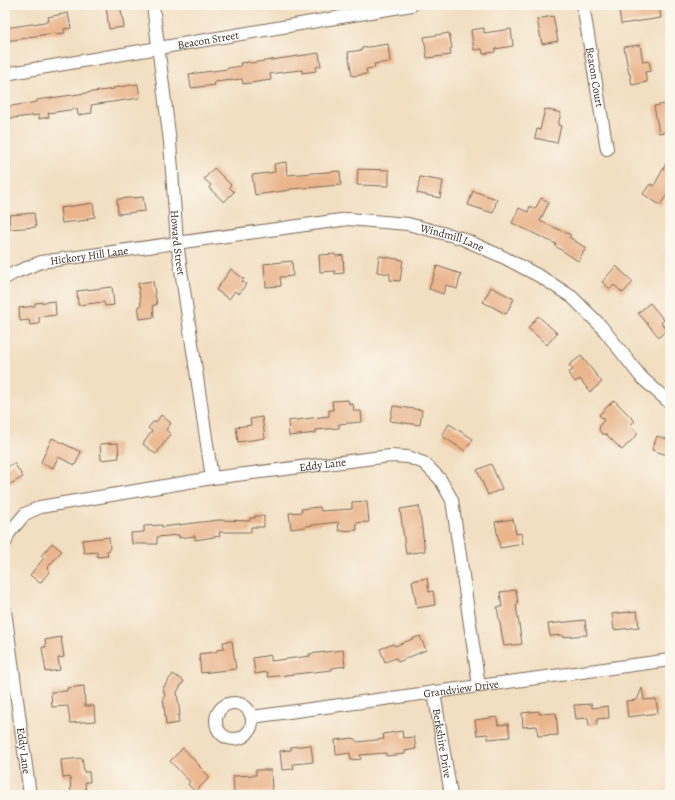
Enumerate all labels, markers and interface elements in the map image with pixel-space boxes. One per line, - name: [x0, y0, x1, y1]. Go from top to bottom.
- street label: Beacon Street: [176, 27, 240, 52]
- street label: Beacon Court: [583, 46, 607, 109]
- street label: Howard Street: [167, 210, 189, 277]
- street label: Windmill Lane: [418, 220, 487, 255]
- street label: Hickory Hill Lane: [49, 242, 129, 268]
- street label: Eddy Lane: [298, 454, 347, 475]
- street label: Grandview Drive: [422, 676, 500, 701]
- street label: Berkshire Drive: [429, 707, 456, 779]
- street label: Eddy Lane: [13, 726, 35, 775]

